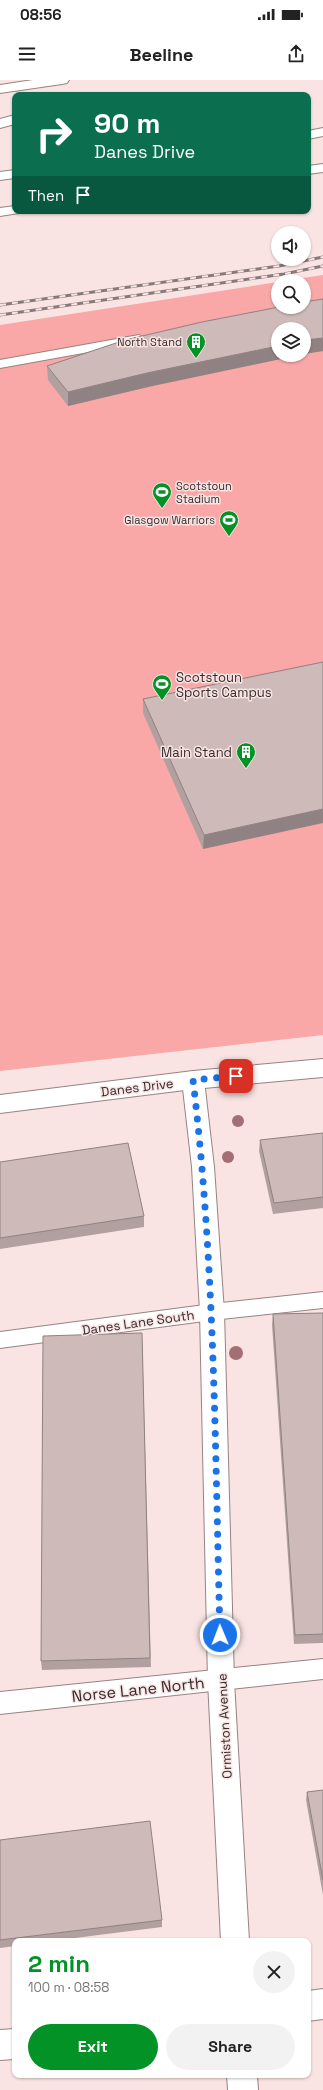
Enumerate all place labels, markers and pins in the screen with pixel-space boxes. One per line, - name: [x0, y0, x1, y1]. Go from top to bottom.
- building icon: North Stand: [185, 331, 207, 359]
- place label: North Stand: [117, 335, 182, 349]
- place label: Scotstoun Stadium: [176, 479, 232, 506]
- sports icon: Scotstoun Stadium: [151, 481, 173, 509]
- sports icon: Glasgow Warriors: [218, 509, 240, 537]
- place label: Glasgow Warriors: [124, 513, 215, 527]
- place label: Scotstoun Sports Campus: [176, 669, 272, 701]
- sports icon: Scotstoun Sports Campus: [151, 673, 173, 701]
- building icon: Main Stand: [235, 741, 257, 769]
- place label: Main Stand: [161, 744, 232, 761]
- pin: [219, 1059, 253, 1093]

